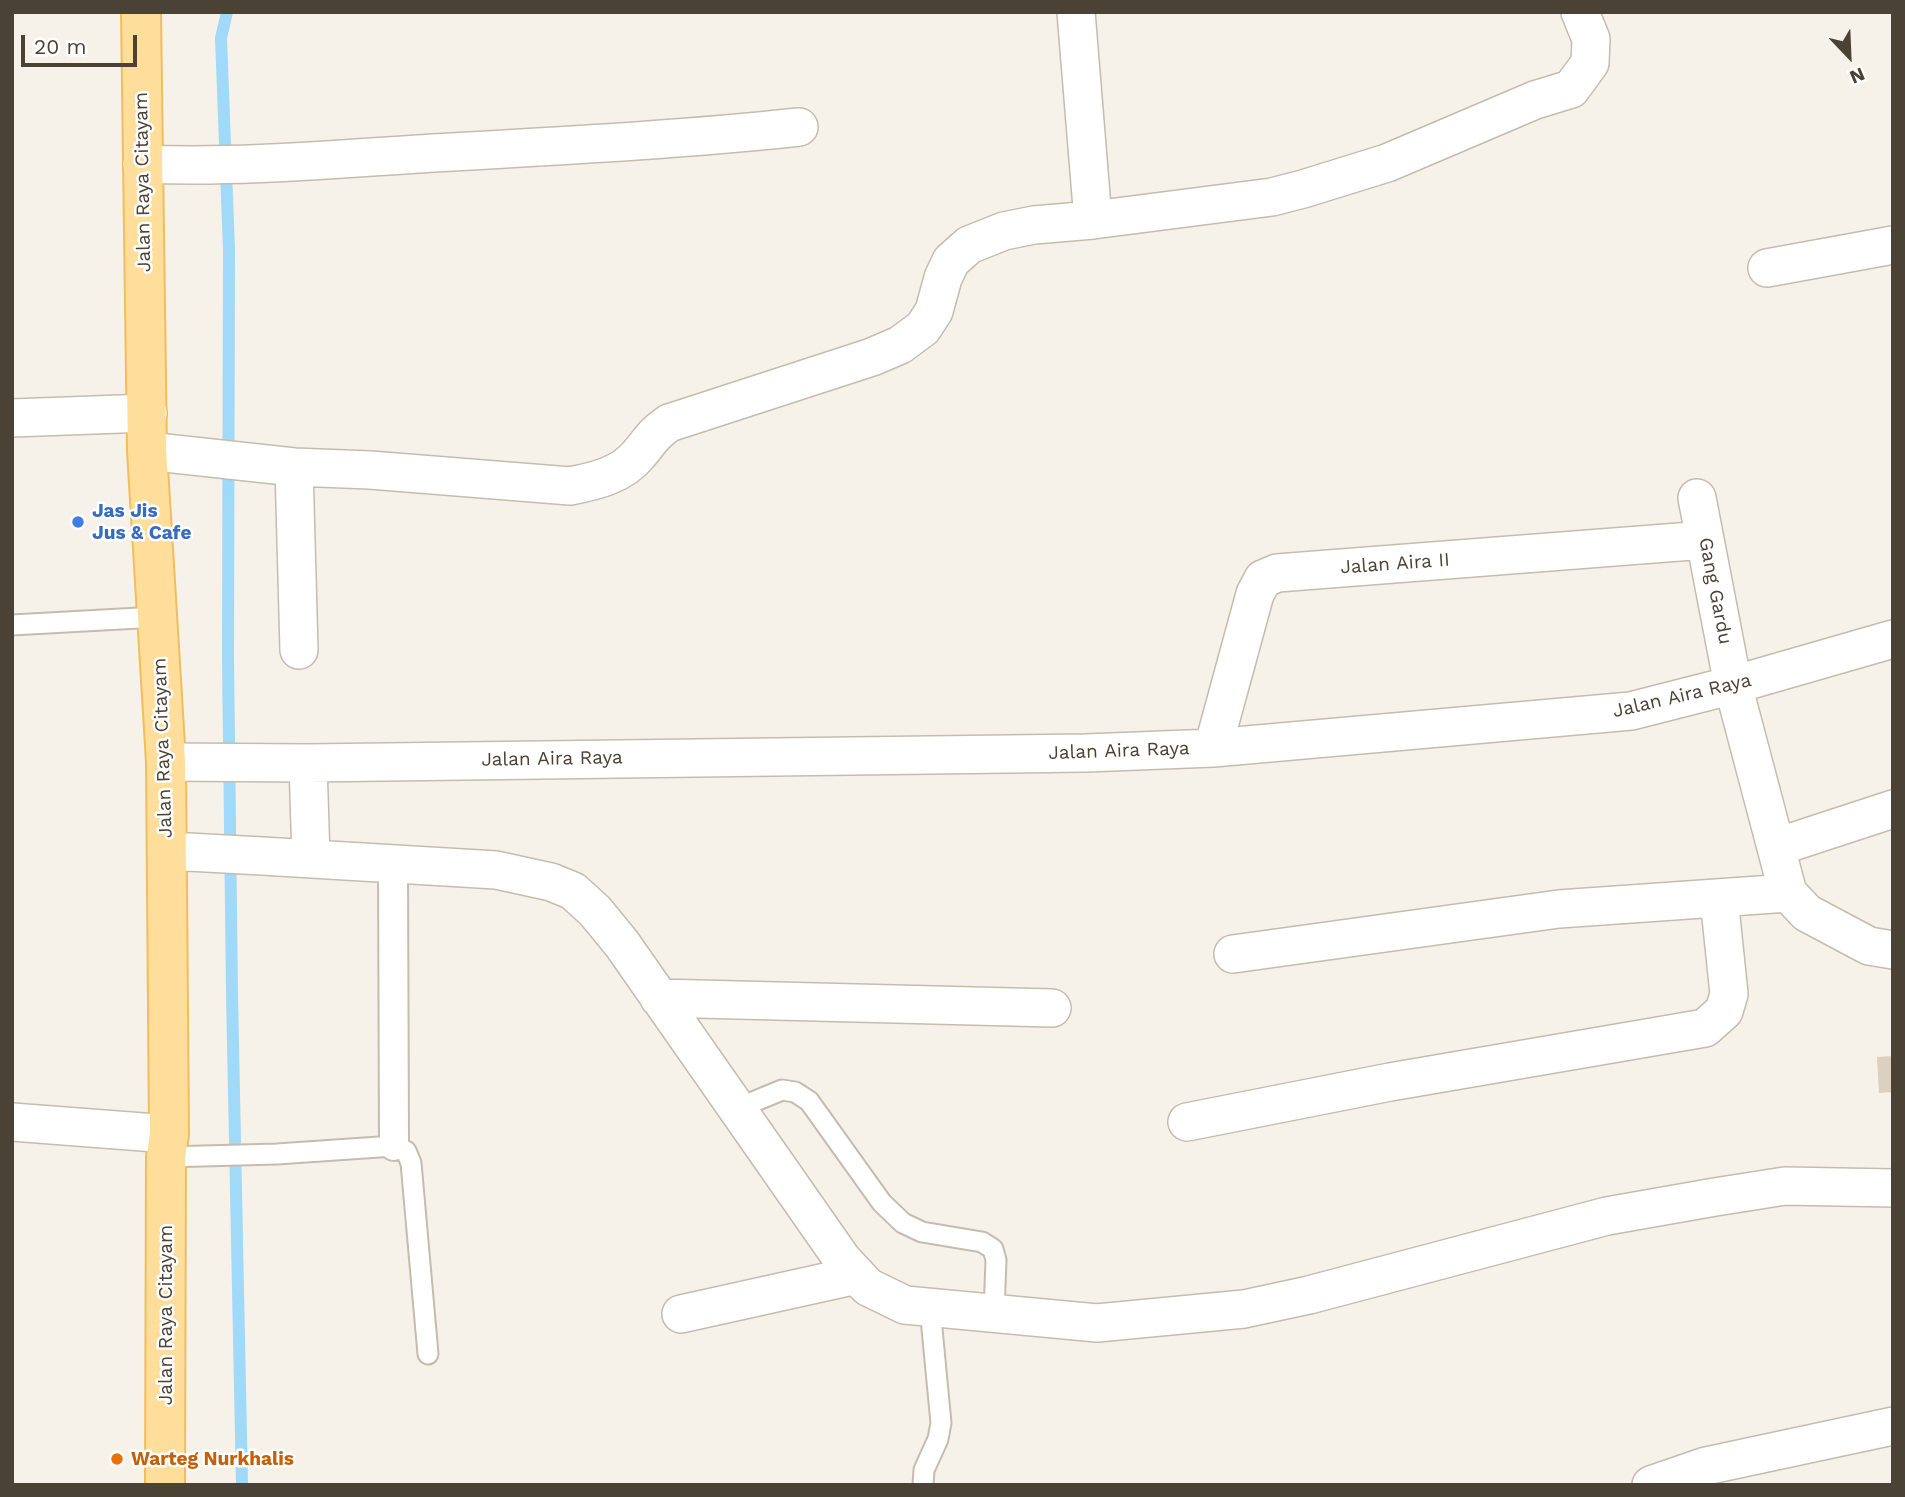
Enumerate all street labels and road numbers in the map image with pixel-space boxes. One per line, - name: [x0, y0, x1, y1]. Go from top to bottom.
- street label: Jalan Raya Citayam: [130, 92, 156, 272]
- street label: Gang Gardu: [1693, 536, 1737, 646]
- street label: Jalan Aira II: [1340, 549, 1450, 579]
- street label: Jalan Raya Citayam: [148, 658, 178, 838]
- street label: Jalan Aira Raya: [1611, 669, 1753, 723]
- street label: Jalan Aira Raya: [1048, 737, 1190, 765]
- street label: Jalan Aira Raya: [481, 746, 623, 772]
- street label: Jalan Raya Citayam: [155, 1225, 177, 1405]

